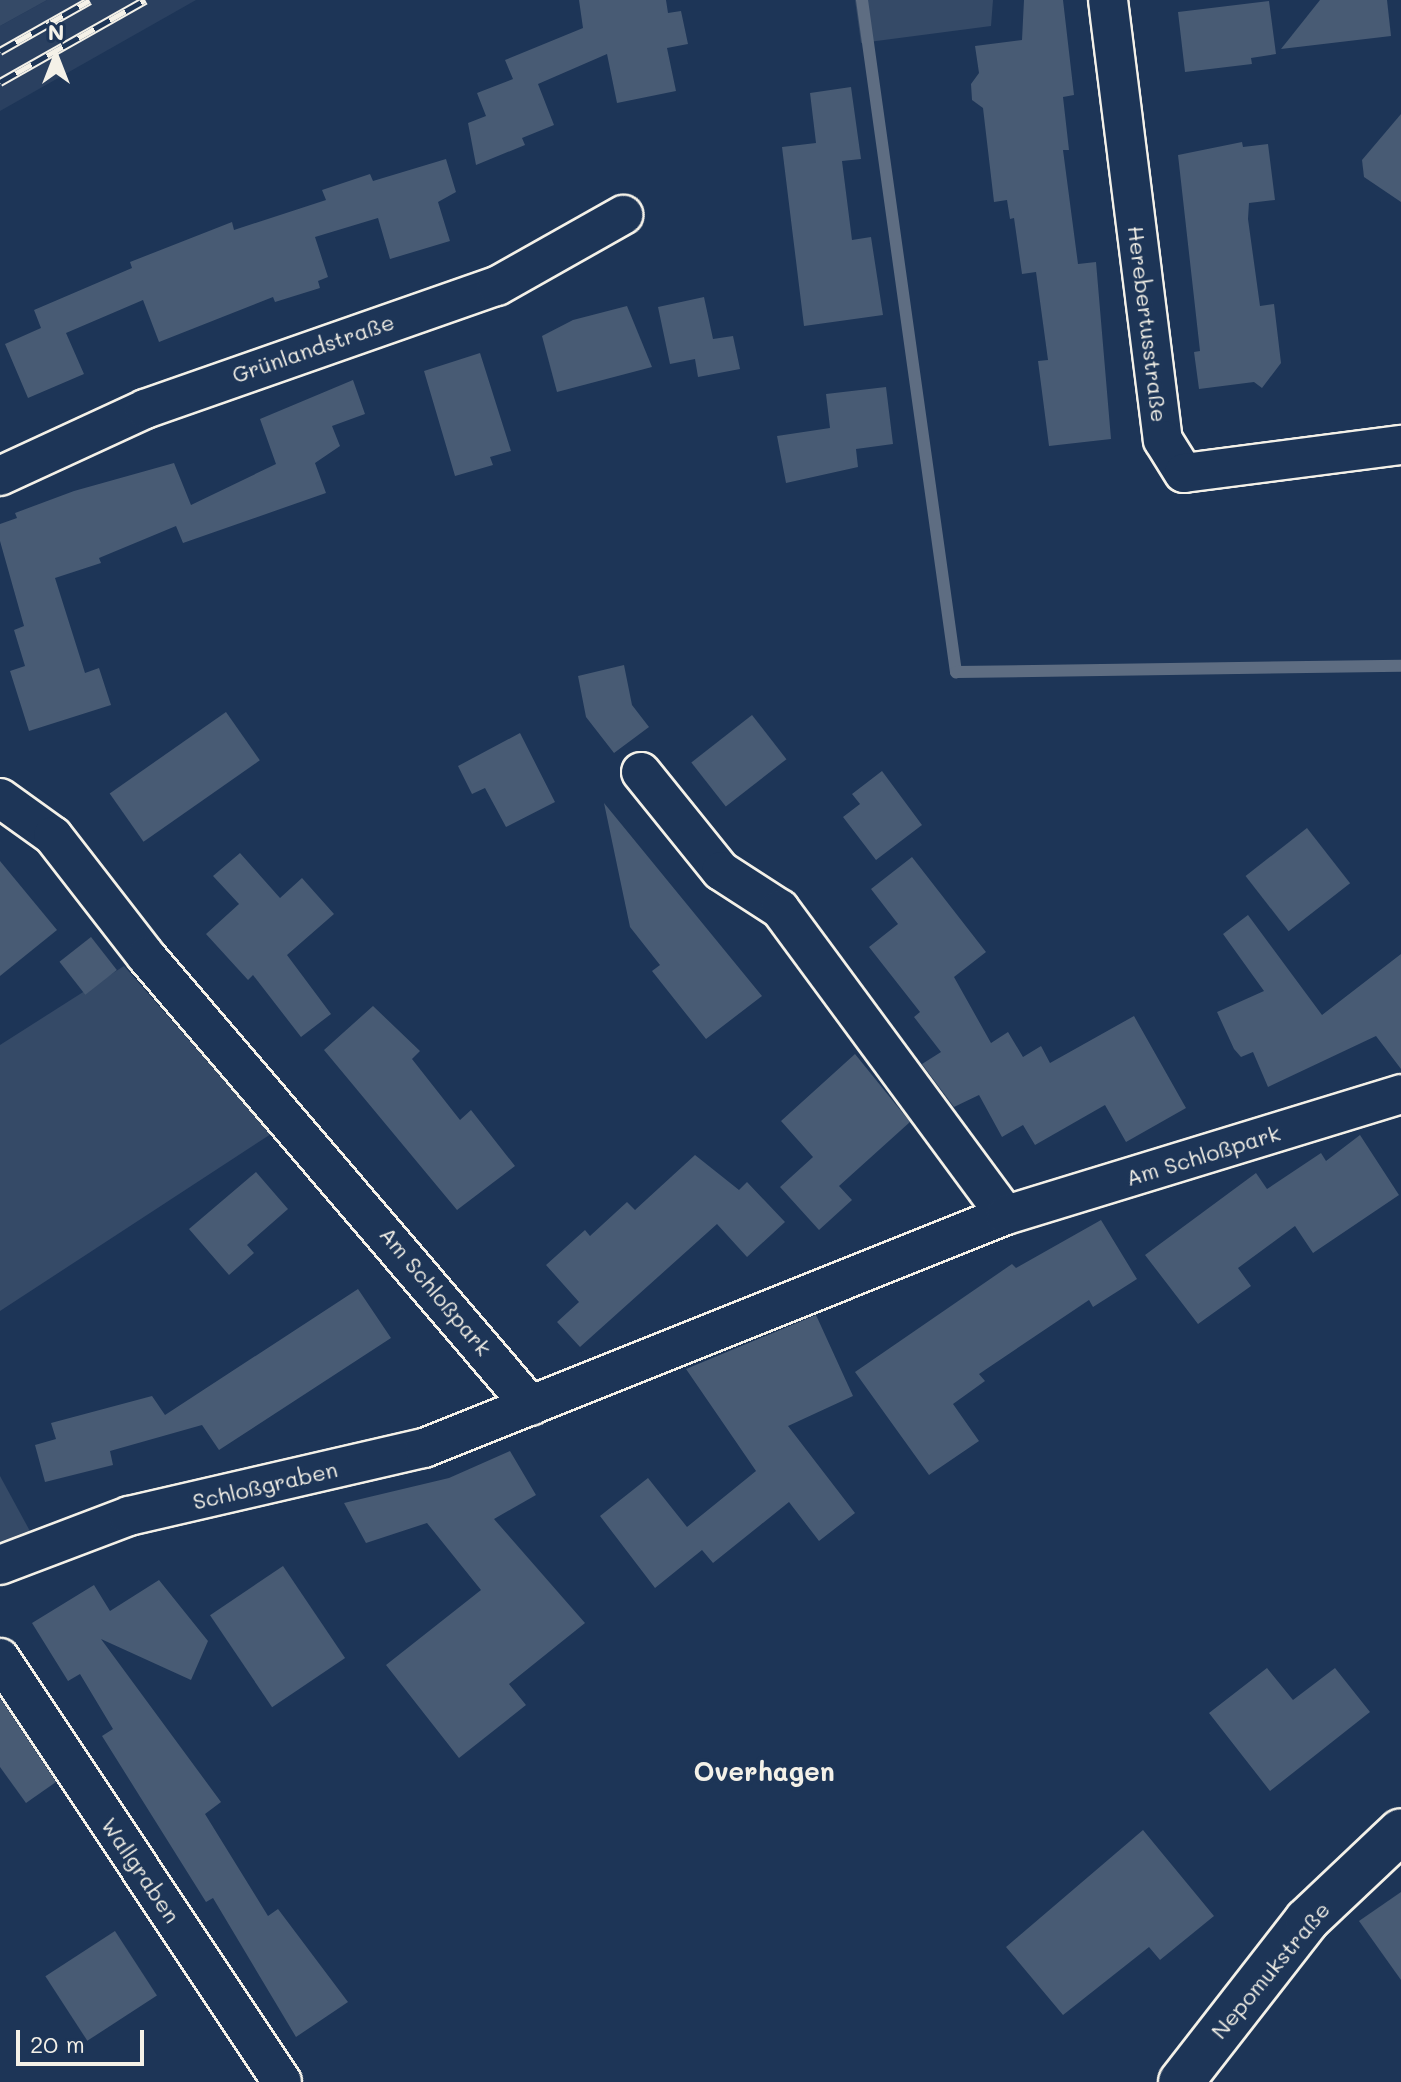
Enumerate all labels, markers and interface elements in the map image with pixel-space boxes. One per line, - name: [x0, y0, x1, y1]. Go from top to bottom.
- north arrow: [16, 16, 96, 96]
- text: N: [48, 17, 64, 46]
- street label: Herebertusstraße: [1123, 224, 1173, 424]
- street label: Grünlandstraße: [229, 308, 397, 388]
- street label: Am Schloßpark: [1123, 1119, 1283, 1191]
- street label: Am Schloßpark: [374, 1221, 498, 1361]
- street label: Schloßgraben: [190, 1456, 340, 1514]
- district label: Overhagen: [693, 1756, 835, 1788]
- street label: Wallgraben: [96, 1812, 186, 1928]
- street label: Nepomukstraße: [1205, 1896, 1335, 2044]
- scale bar: [20, 2014, 148, 2064]
- text: 20 m: [30, 2028, 85, 2059]

